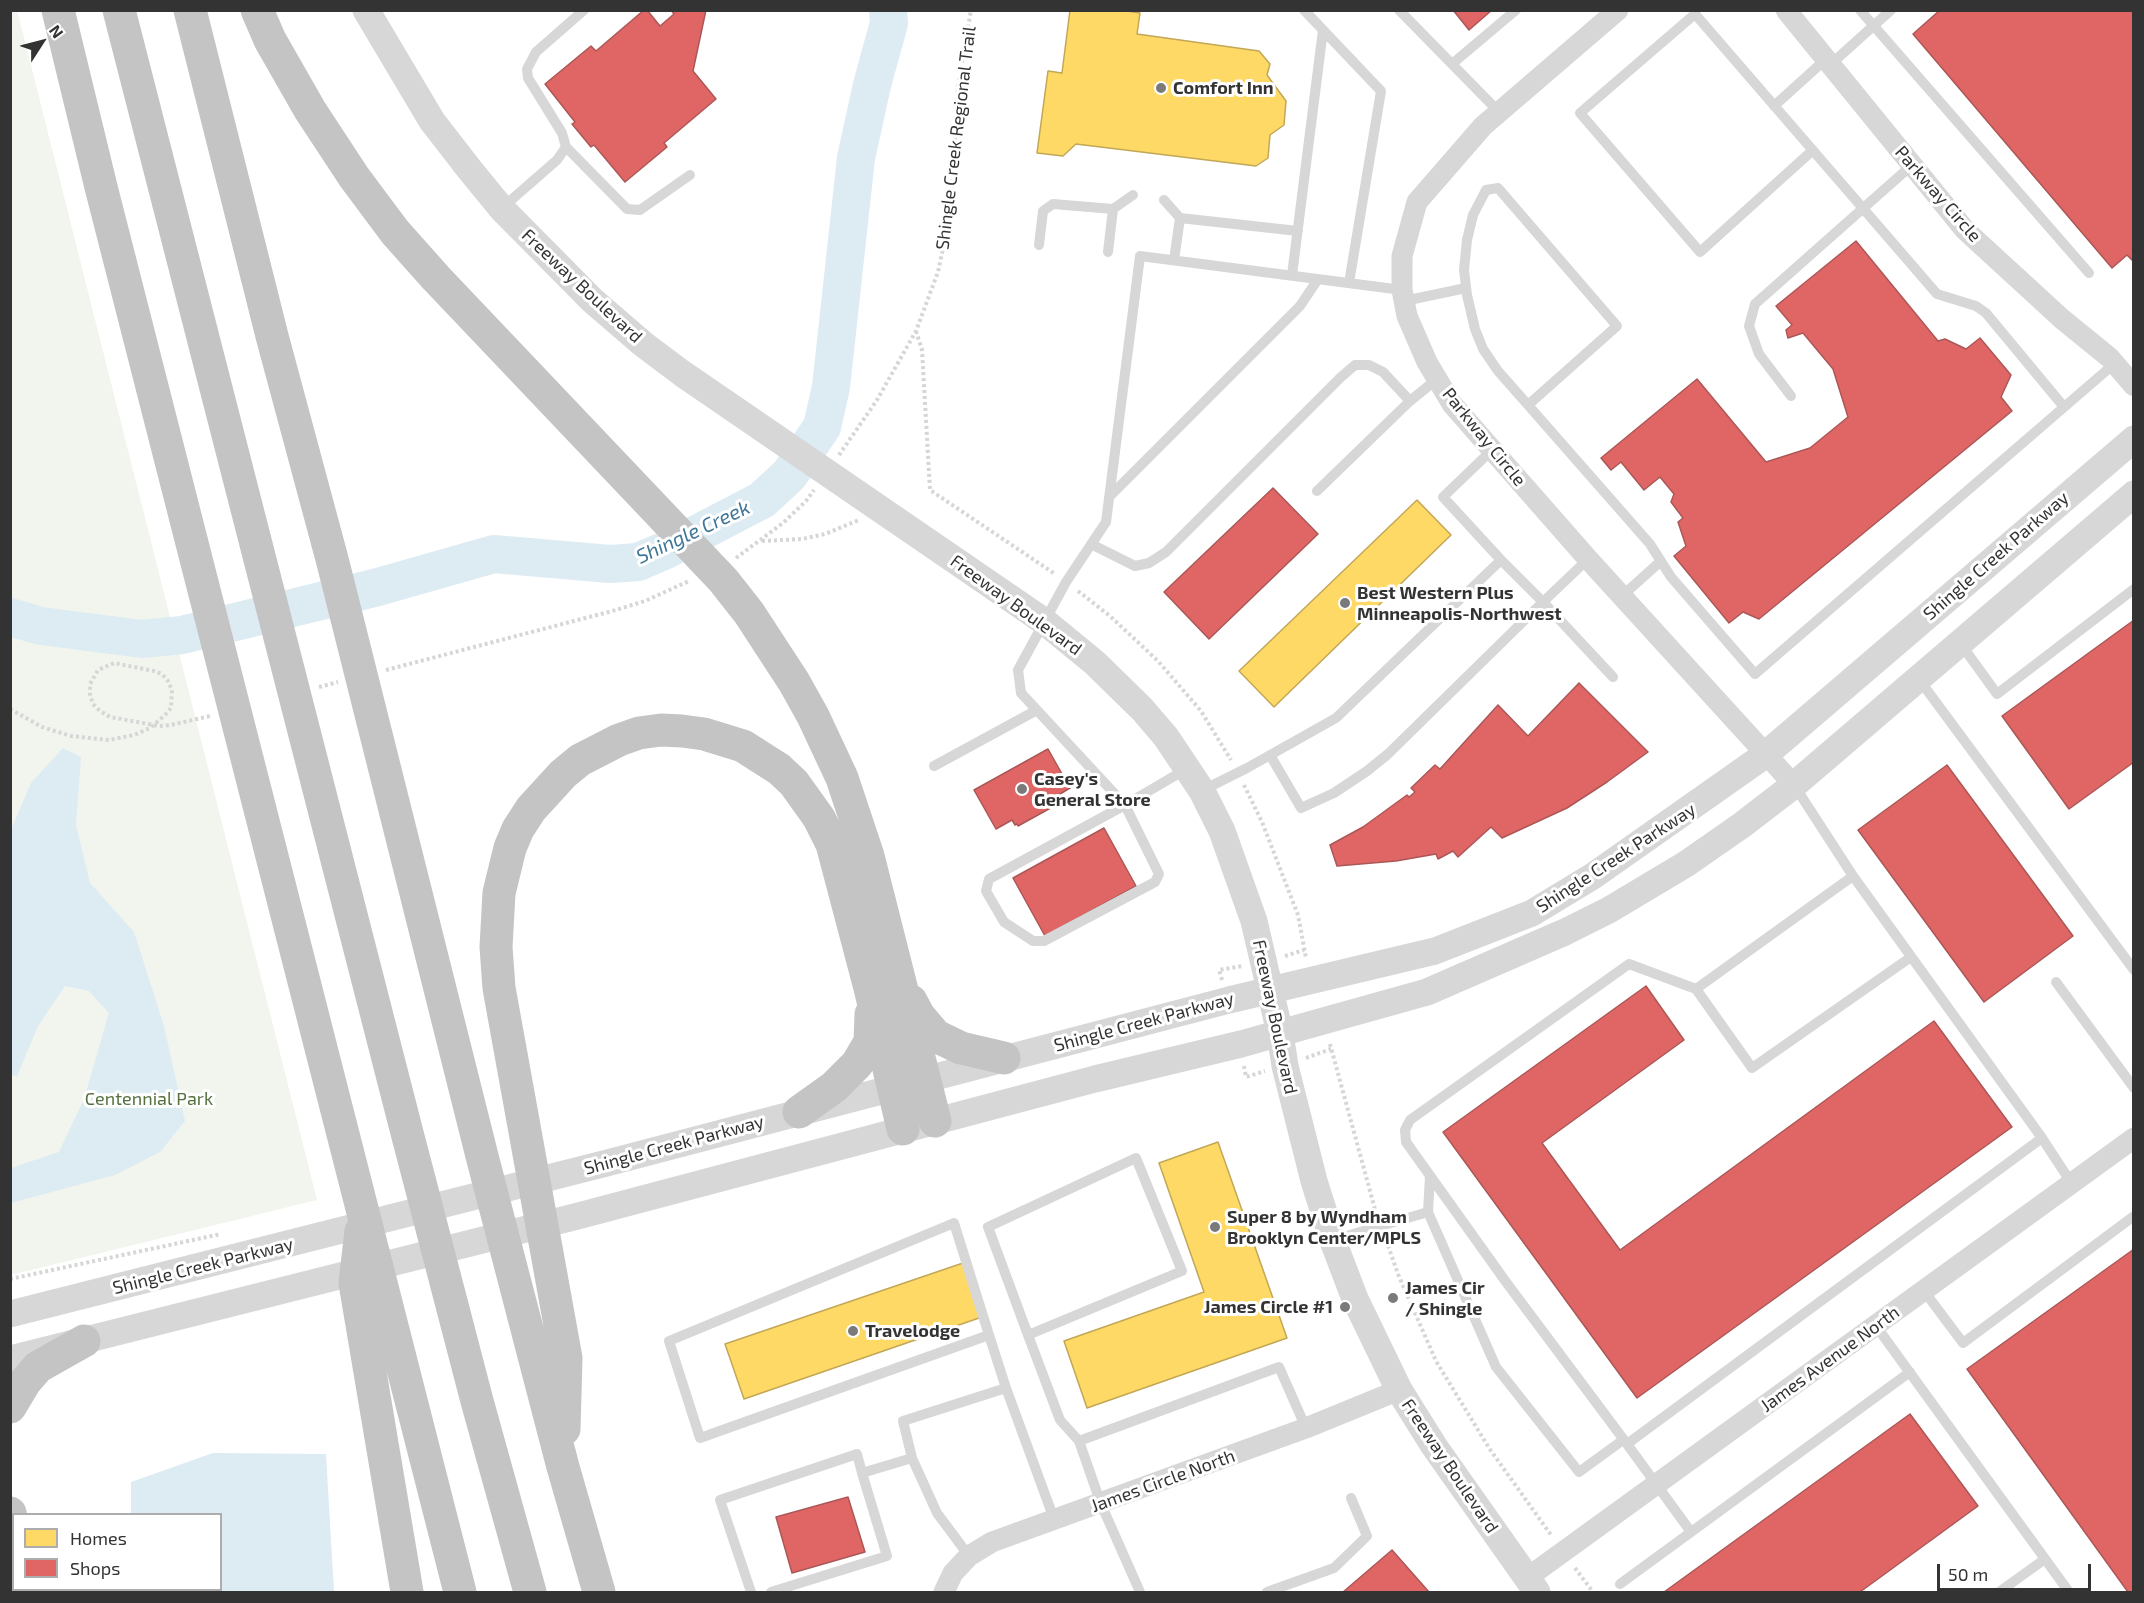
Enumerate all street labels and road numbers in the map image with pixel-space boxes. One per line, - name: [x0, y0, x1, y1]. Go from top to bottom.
- street label: Shingle Creek Regional Trail: [932, 25, 980, 251]
- street label: Parkway Circle: [1890, 141, 1986, 247]
- street label: Freeway Boulevard: [517, 224, 647, 348]
- street label: Parkway Circle: [1438, 383, 1530, 491]
- street label: Shingle Creek Parkway: [1919, 487, 2073, 625]
- street label: Freeway Boulevard: [946, 550, 1086, 660]
- street label: Shingle Creek Parkway: [1532, 798, 1700, 918]
- street label: Freeway Boulevard: [1248, 938, 1302, 1096]
- street label: Shingle Creek Parkway: [1052, 988, 1236, 1056]
- street label: Shingle Creek Parkway: [582, 1111, 766, 1179]
- street label: Shingle Creek Parkway: [110, 1233, 296, 1299]
- street label: James Avenue North: [1756, 1301, 1904, 1417]
- street label: Freeway Boulevard: [1397, 1395, 1503, 1537]
- street label: James Circle North: [1088, 1445, 1238, 1517]

